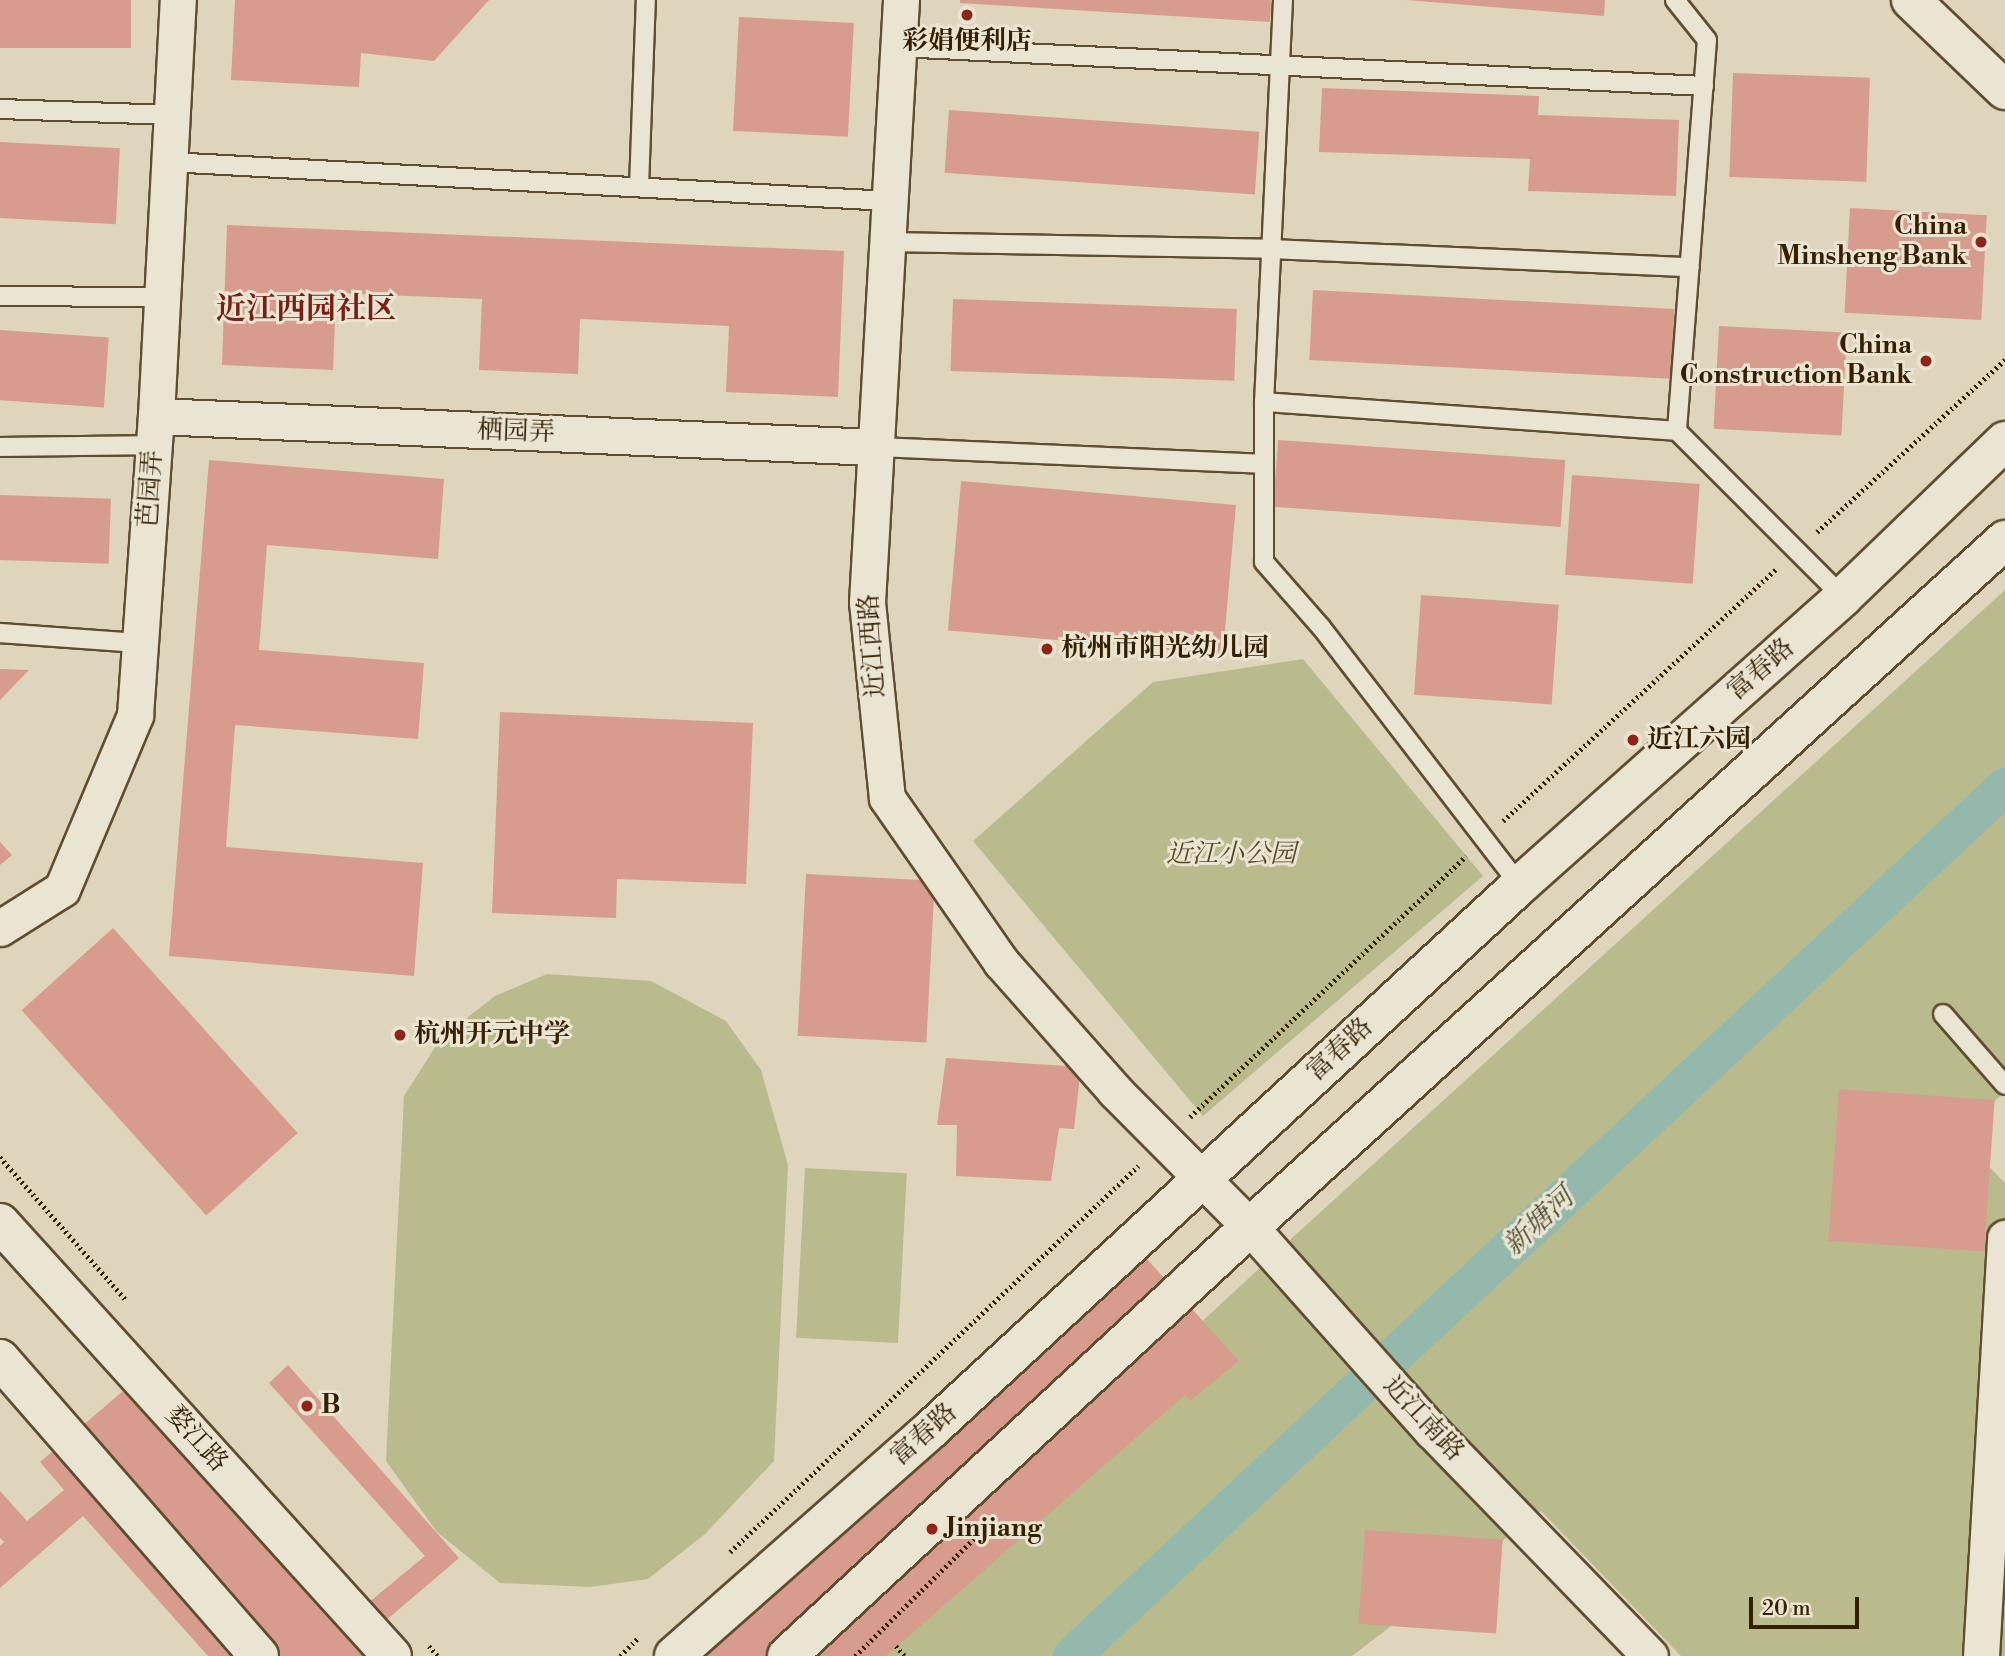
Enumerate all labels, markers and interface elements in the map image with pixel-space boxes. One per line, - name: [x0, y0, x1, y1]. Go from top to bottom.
- marker: 彩娟便利店: [959, 7, 975, 23]
- place label: 彩娟便利店: [902, 26, 1032, 58]
- place label: China Minsheng Bank: [1777, 211, 1967, 272]
- marker: China Minsheng Bank: [1973, 234, 1989, 250]
- district label: 近江西园社区: [216, 291, 396, 327]
- place label: China Construction Bank: [1680, 330, 1912, 392]
- marker: China Construction Bank: [1918, 353, 1934, 369]
- street label: 栖园弄: [476, 415, 556, 449]
- street label: 芭园弄: [133, 449, 169, 529]
- street label: 近江西路: [854, 593, 892, 699]
- place label: 杭州市阳光幼儿园: [1061, 633, 1269, 665]
- street label: 富春路: [1721, 633, 1801, 707]
- marker: 杭州市阳光幼儿园: [1039, 641, 1055, 657]
- place label: 近江六园: [1647, 724, 1751, 756]
- marker: 近江六园: [1625, 732, 1641, 748]
- park label: 近江小公园: [1166, 839, 1296, 871]
- street label: 富春路: [1301, 1012, 1379, 1088]
- place label: 杭州开元中学: [414, 1019, 570, 1051]
- marker: 杭州开元中学: [392, 1027, 408, 1043]
- water label: 新塘河: [1497, 1181, 1581, 1263]
- street label: 近江南路: [1376, 1370, 1470, 1468]
- place label: B: [321, 1390, 341, 1422]
- street label: 富春路: [885, 1397, 963, 1473]
- marker: B: [299, 1398, 315, 1414]
- street label: 婺江路: [158, 1400, 234, 1478]
- place label: Jinjiang: [946, 1513, 1042, 1545]
- marker: Jinjiang: [924, 1521, 940, 1537]
- scale bar: [1753, 1582, 1863, 1626]
- text: 20 m: [1762, 1596, 1811, 1622]

